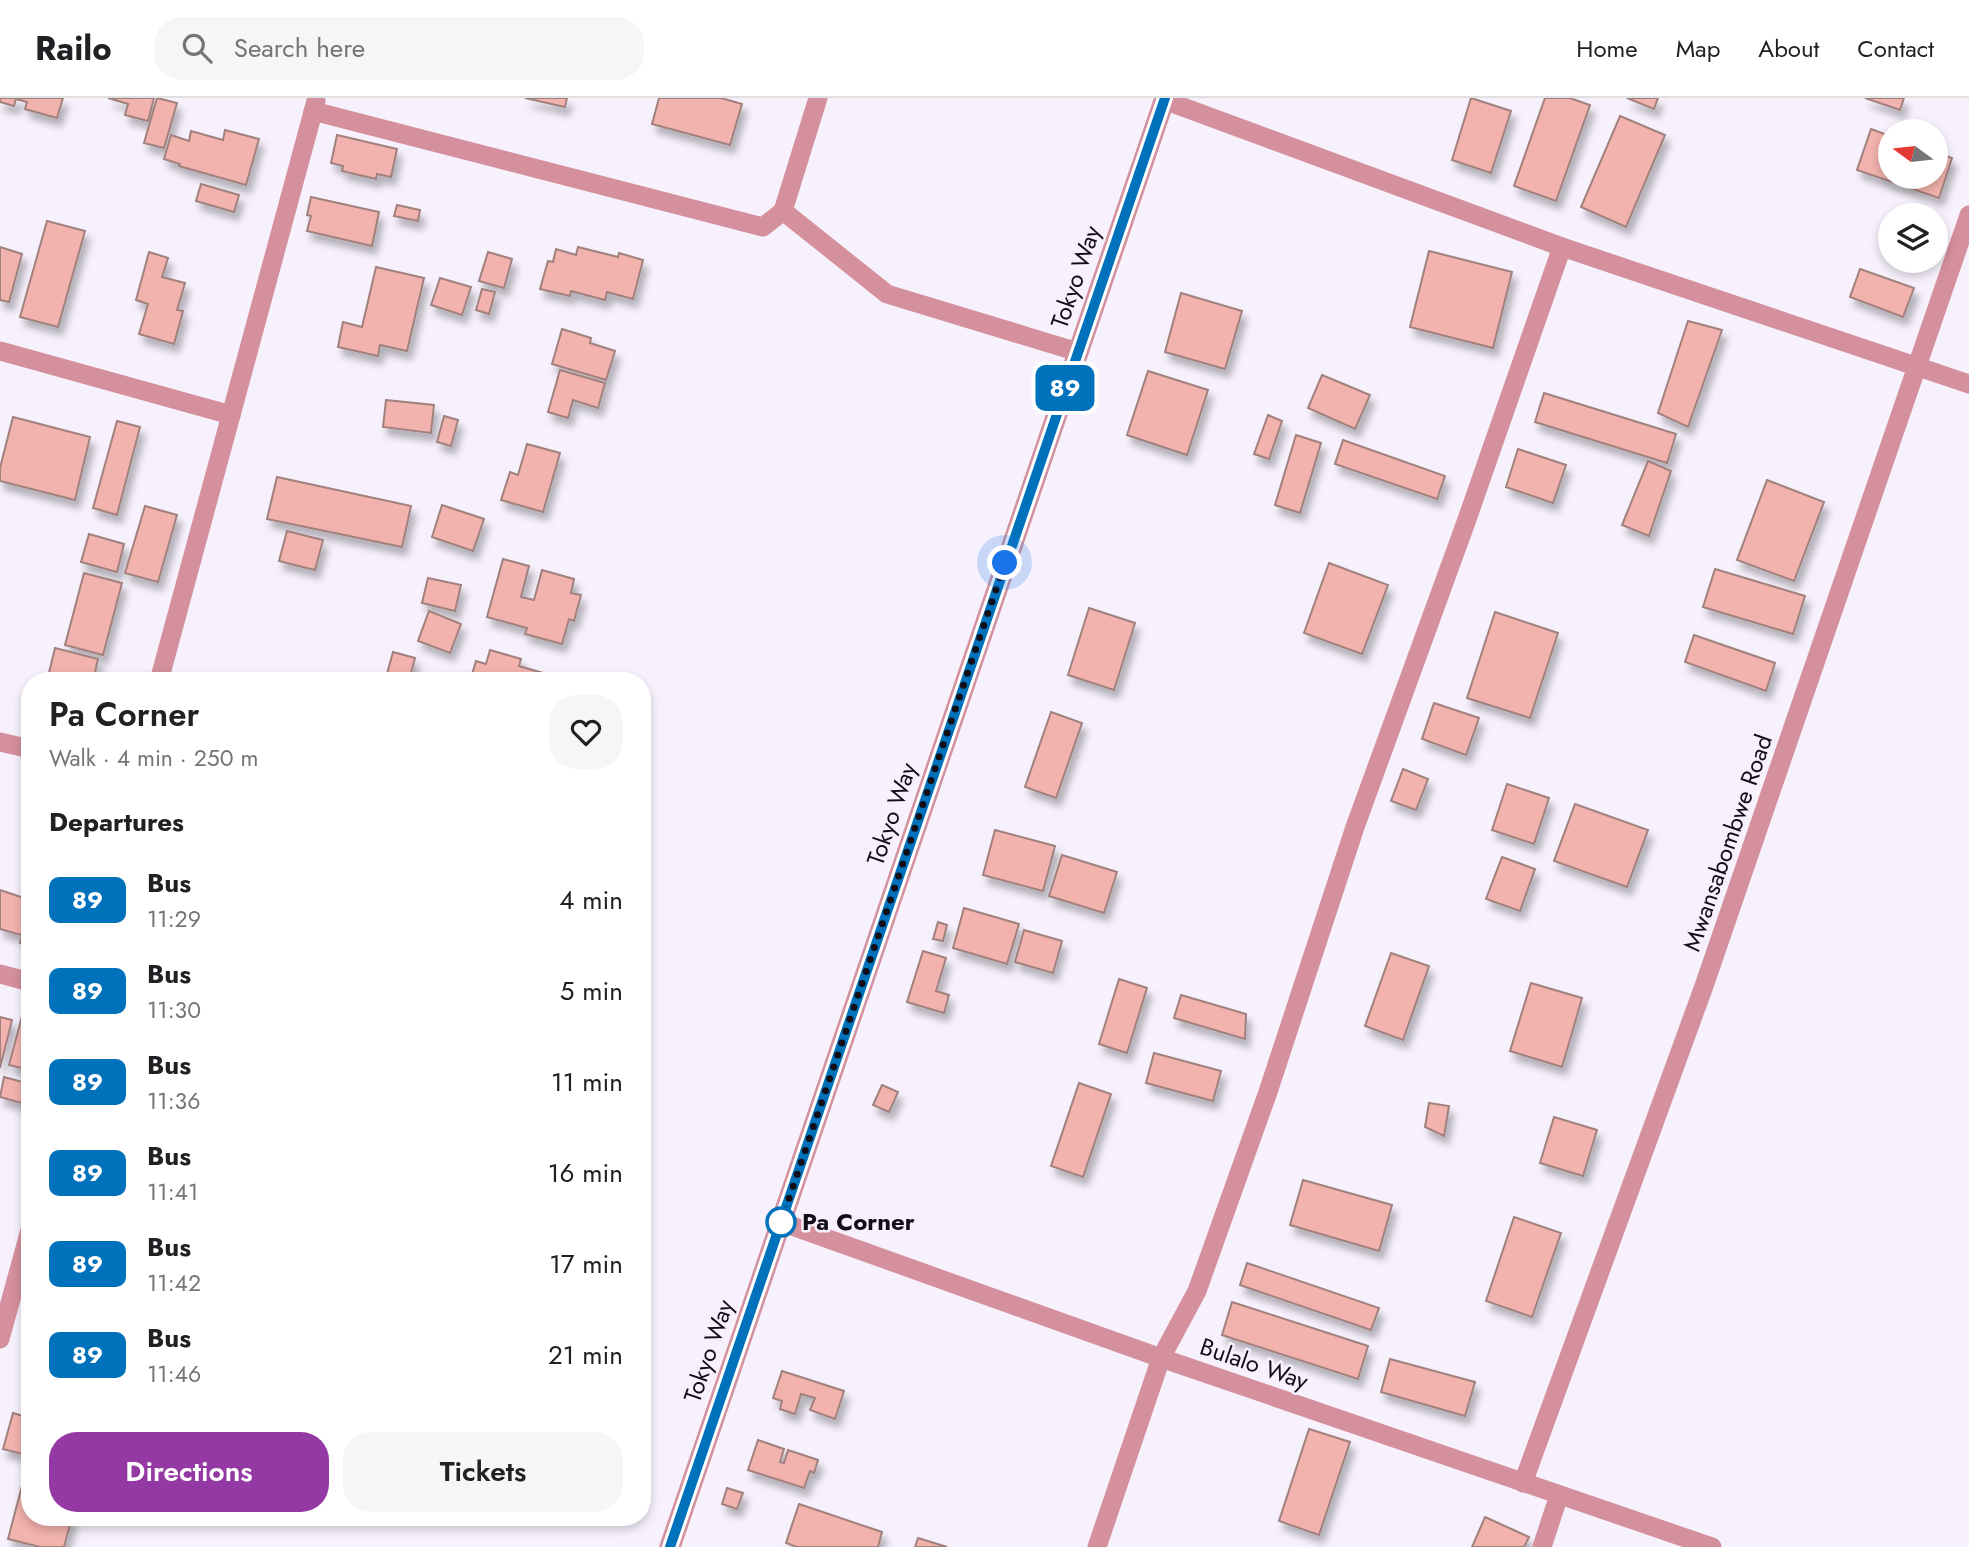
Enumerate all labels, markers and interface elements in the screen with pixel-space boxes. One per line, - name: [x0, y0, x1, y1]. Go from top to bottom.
- search box: [154, 17, 644, 80]
- text: Railo: [35, 25, 112, 72]
- icon: search: [178, 29, 216, 67]
- text: Search here: [234, 29, 365, 67]
- text: Home: [1576, 31, 1638, 66]
- text: Map: [1676, 31, 1720, 66]
- text: About: [1758, 31, 1819, 66]
- text: Contact: [1857, 31, 1934, 66]
- north arrow: [1878, 119, 1948, 189]
- map controls: [1878, 119, 1948, 273]
- button: layers: [1878, 203, 1948, 273]
- street label: Tokyo Way: [1042, 220, 1110, 333]
- line badge: 89: [1034, 365, 1096, 411]
- text: 89: [1049, 370, 1081, 405]
- your location: [987, 545, 1022, 580]
- text: Pa Corner: [49, 691, 199, 738]
- button: heart: [549, 695, 623, 769]
- street label: Mwansabombwe Road: [1674, 730, 1781, 956]
- text: Walk · 4 min · 250 m: [49, 741, 258, 775]
- street label: Tokyo Way: [858, 757, 926, 870]
- text: Departures: [49, 803, 184, 841]
- text: Bus: [147, 864, 191, 902]
- text: 4 min: [559, 881, 623, 919]
- text: 89: [72, 882, 103, 917]
- text: 11:29: [147, 902, 201, 936]
- text: Bus: [147, 955, 191, 993]
- text: 5 min: [560, 972, 623, 1010]
- text: 89: [72, 973, 103, 1008]
- text: 11:30: [147, 993, 201, 1027]
- text: Bus: [147, 1046, 191, 1084]
- text: 11 min: [551, 1063, 623, 1101]
- text: 89: [72, 1064, 103, 1099]
- text: 11:36: [147, 1084, 200, 1118]
- text: Bus: [147, 1137, 191, 1175]
- text: 16 min: [548, 1154, 623, 1192]
- text: 89: [72, 1155, 103, 1190]
- text: 11:41: [147, 1175, 198, 1209]
- place label: Pa Corner: [802, 1204, 915, 1239]
- marker: Pa Corner: [766, 1207, 796, 1237]
- text: Bus: [147, 1228, 191, 1266]
- text: 17 min: [549, 1245, 623, 1283]
- text: 89: [72, 1246, 103, 1281]
- text: 11:42: [147, 1266, 201, 1300]
- street label: Tokyo Way: [675, 1294, 743, 1407]
- text: Bus: [147, 1319, 191, 1357]
- street label: Bulalo Way: [1195, 1329, 1313, 1398]
- text: 21 min: [548, 1336, 623, 1374]
- text: 89: [72, 1337, 103, 1372]
- text: 11:46: [147, 1357, 201, 1391]
- button: Directions: [49, 1432, 329, 1512]
- button: Tickets: [343, 1432, 623, 1512]

